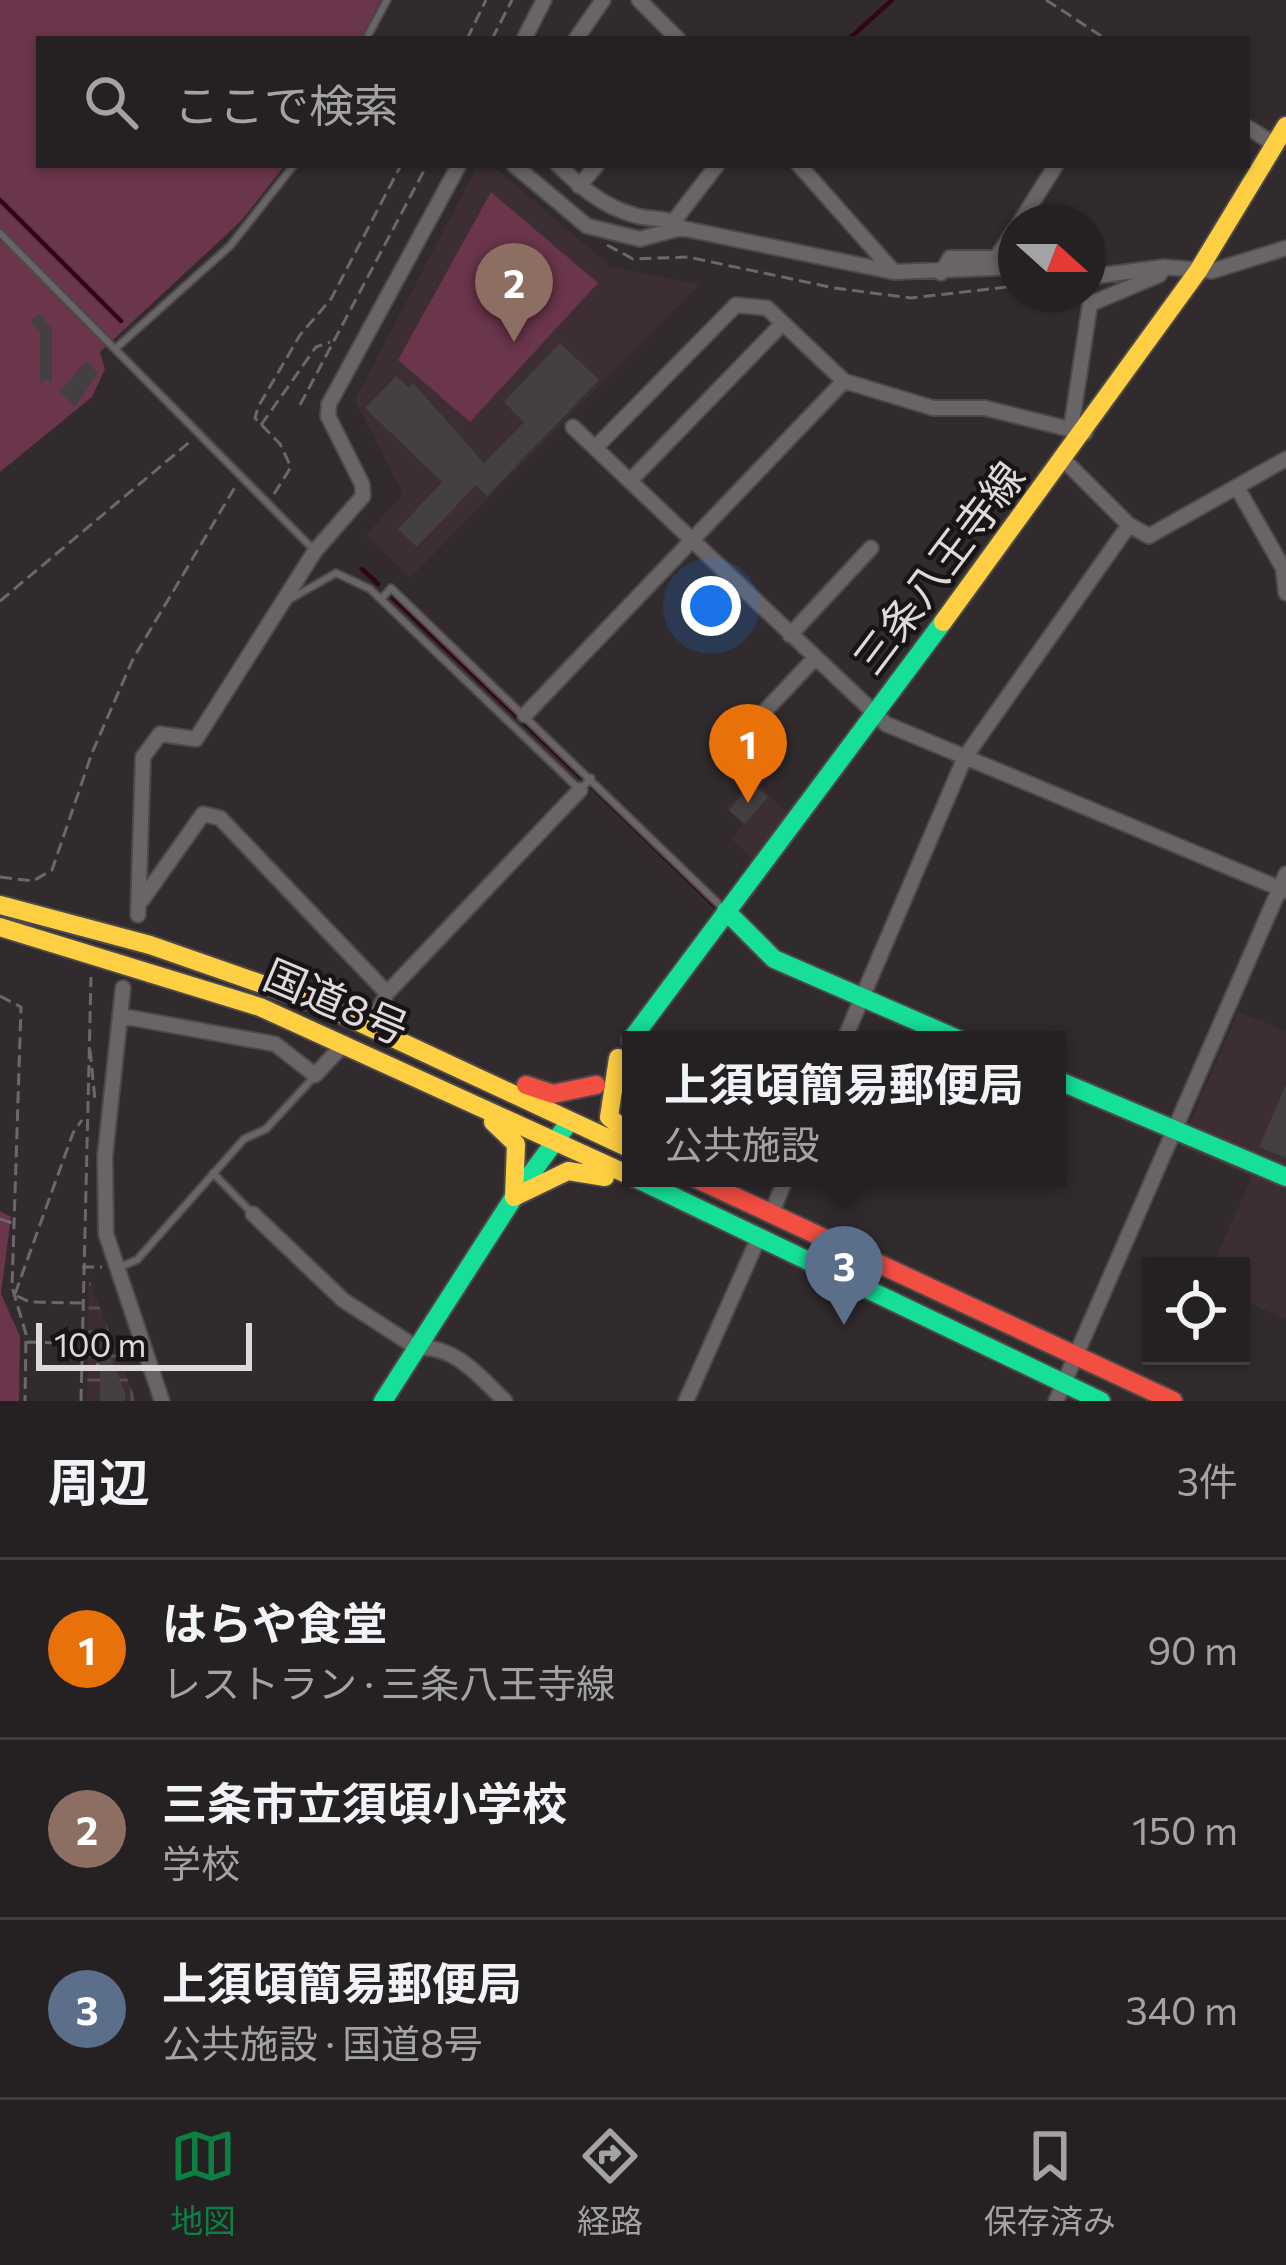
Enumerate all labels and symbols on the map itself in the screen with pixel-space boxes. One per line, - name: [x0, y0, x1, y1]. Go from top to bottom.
- north arrow: [998, 204, 1106, 312]
- pin: 2: [475, 243, 553, 342]
- street label: 三条八王寺線: [841, 451, 1034, 683]
- your location: [681, 576, 741, 636]
- pin: 1: [709, 704, 787, 803]
- street label: 国道8号: [257, 947, 417, 1054]
- pin: 3: [805, 1226, 883, 1325]
- scale bar: [36, 1317, 252, 1370]

